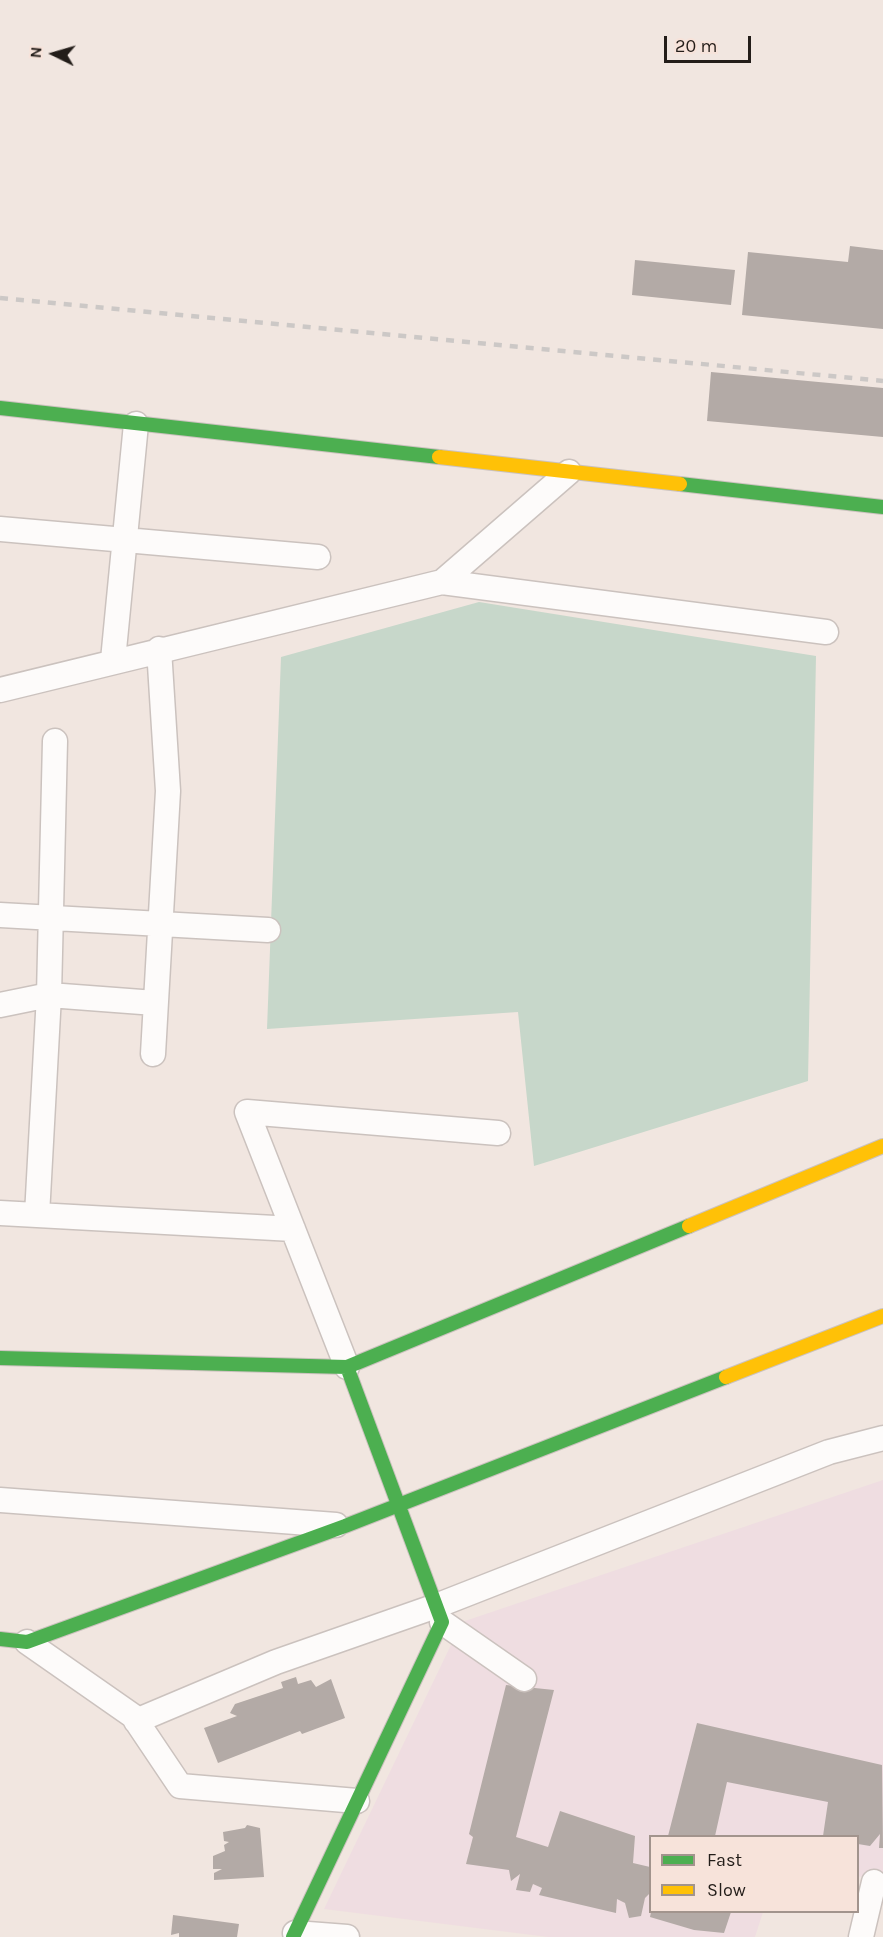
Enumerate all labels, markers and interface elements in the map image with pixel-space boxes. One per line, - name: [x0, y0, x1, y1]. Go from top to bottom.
- north arrow: [24, 24, 84, 84]
- scale bar: [667, 24, 754, 62]
- text: 20 m: [675, 35, 717, 57]
- text: N: [26, 46, 46, 59]
- legend: [649, 1835, 859, 1913]
- text: Fast: [707, 1849, 742, 1871]
- text: Slow: [707, 1879, 746, 1901]

